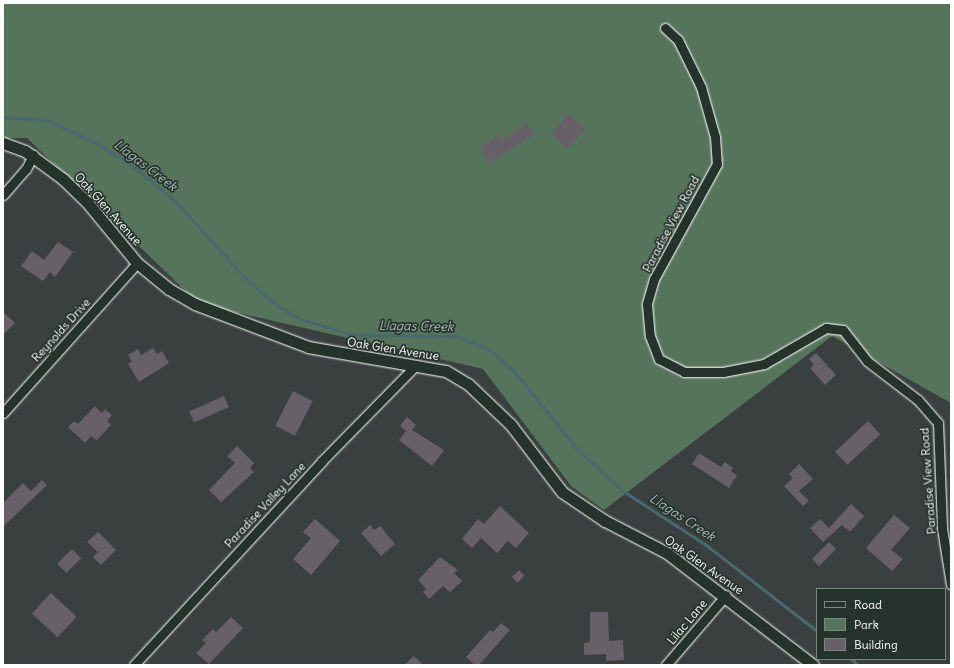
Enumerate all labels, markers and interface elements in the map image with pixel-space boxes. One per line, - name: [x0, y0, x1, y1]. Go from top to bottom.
- water label: Llagas Creek: [110, 137, 180, 195]
- street label: Oak Glen Avenue: [72, 170, 144, 248]
- street label: Paradise View Road: [640, 173, 702, 275]
- street label: Reynolds Drive: [29, 295, 93, 365]
- water label: Llagas Creek: [378, 319, 454, 335]
- street label: Oak Glen Avenue: [346, 335, 440, 363]
- street label: Paradise View Road: [917, 427, 939, 535]
- street label: Paradise Valley Lane: [222, 459, 308, 551]
- water label: Llagas Creek: [646, 491, 718, 545]
- street label: Oak Glen Avenue: [662, 532, 746, 598]
- legend: [816, 588, 946, 660]
- street label: Lilac Lane: [664, 597, 710, 647]
- text: Road: [854, 597, 882, 612]
- text: Park: [854, 617, 879, 632]
- text: Building: [854, 637, 898, 652]

